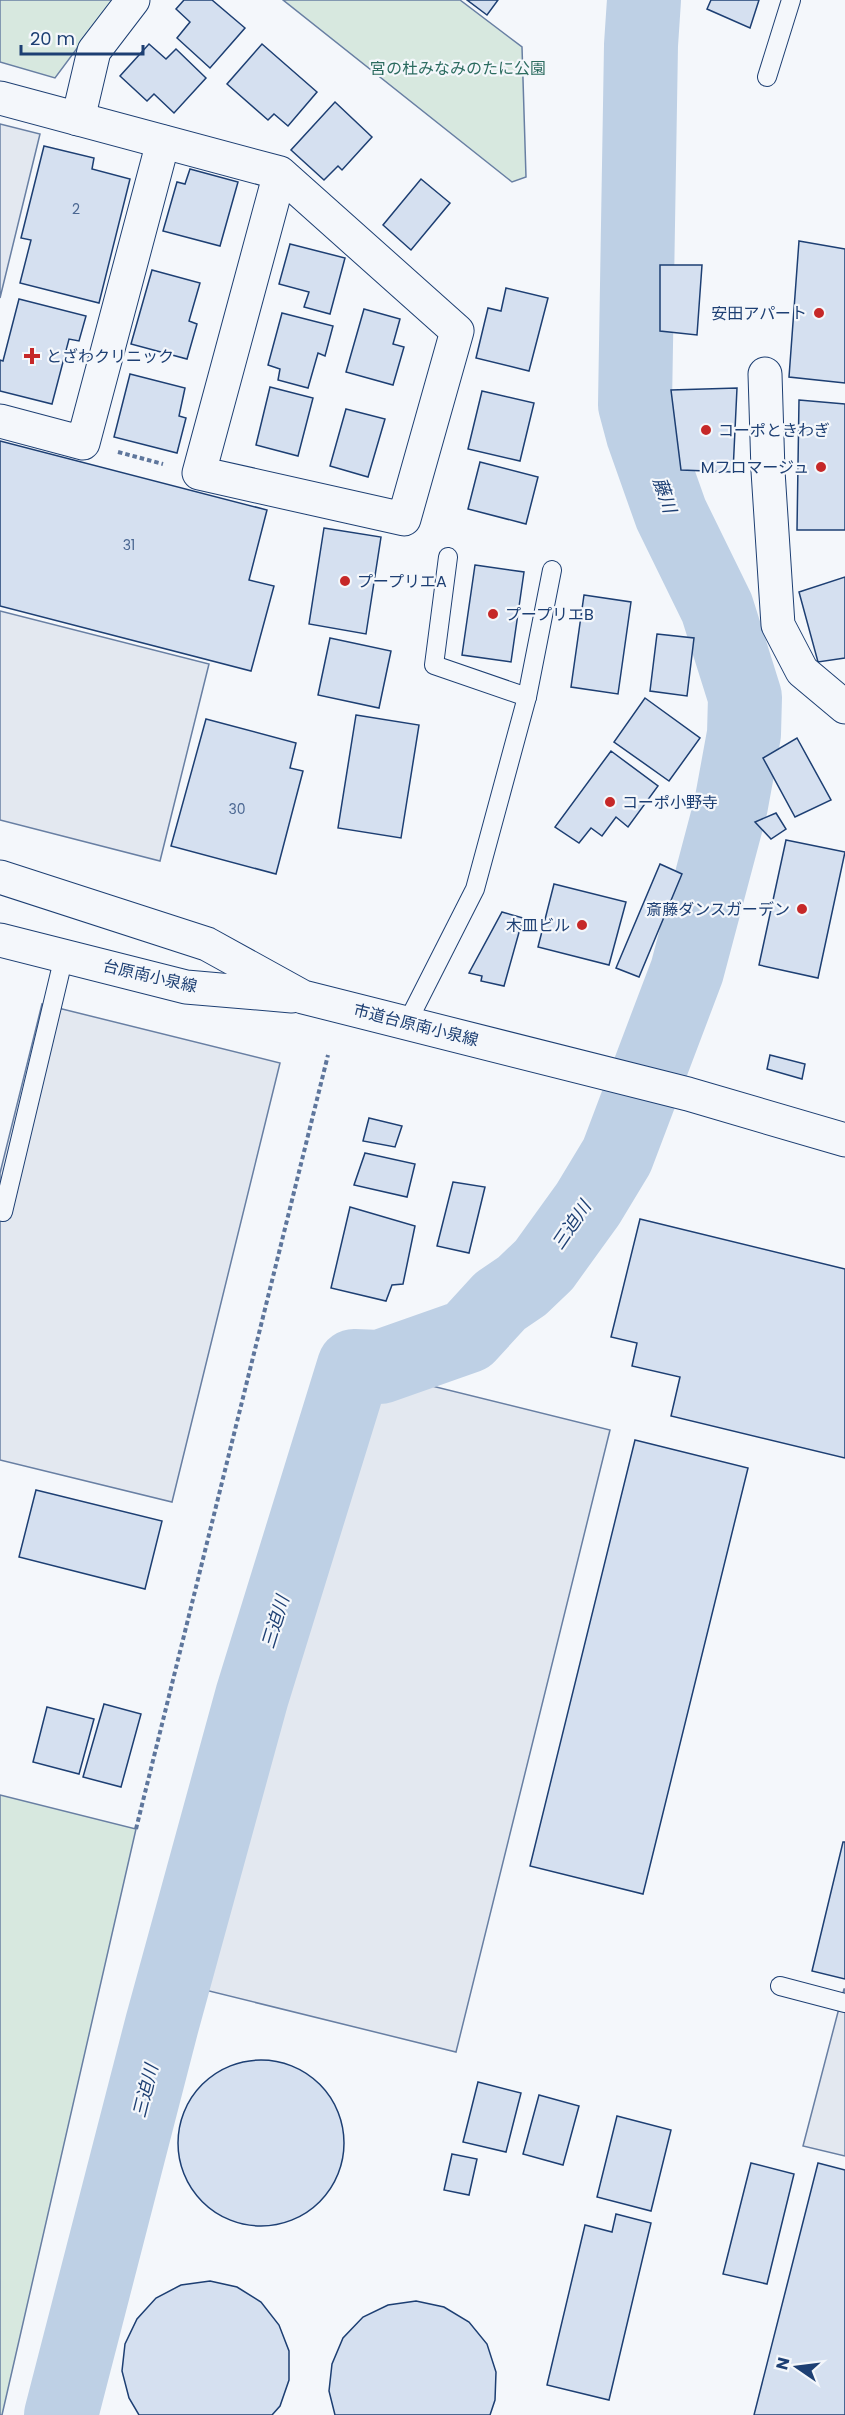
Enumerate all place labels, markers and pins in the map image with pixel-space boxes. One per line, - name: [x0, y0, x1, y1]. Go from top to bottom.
- place label: 安田アパート: [711, 302, 807, 325]
- marker: 安田アパート: [812, 306, 826, 320]
- place label: とざわクリニック: [46, 345, 174, 368]
- marker: とざわクリニック: [23, 347, 41, 365]
- place label: コーポときわぎ: [718, 419, 830, 442]
- marker: コーポときわぎ: [699, 423, 713, 437]
- place label: Mフロマージュ: [701, 456, 809, 479]
- marker: Mフロマージュ: [814, 460, 828, 474]
- place label: プープリエA: [357, 570, 447, 593]
- marker: プープリエA: [338, 574, 352, 588]
- place label: プープリエB: [505, 603, 594, 626]
- marker: プープリエB: [486, 607, 500, 621]
- place label: コーポ小野寺: [622, 791, 718, 814]
- marker: コーポ小野寺: [603, 795, 617, 809]
- place label: 斎藤ダンスガーデン: [646, 898, 790, 921]
- marker: 斎藤ダンスガーデン: [795, 902, 809, 916]
- place label: 木皿ビル: [506, 914, 570, 937]
- marker: 木皿ビル: [575, 918, 589, 932]

